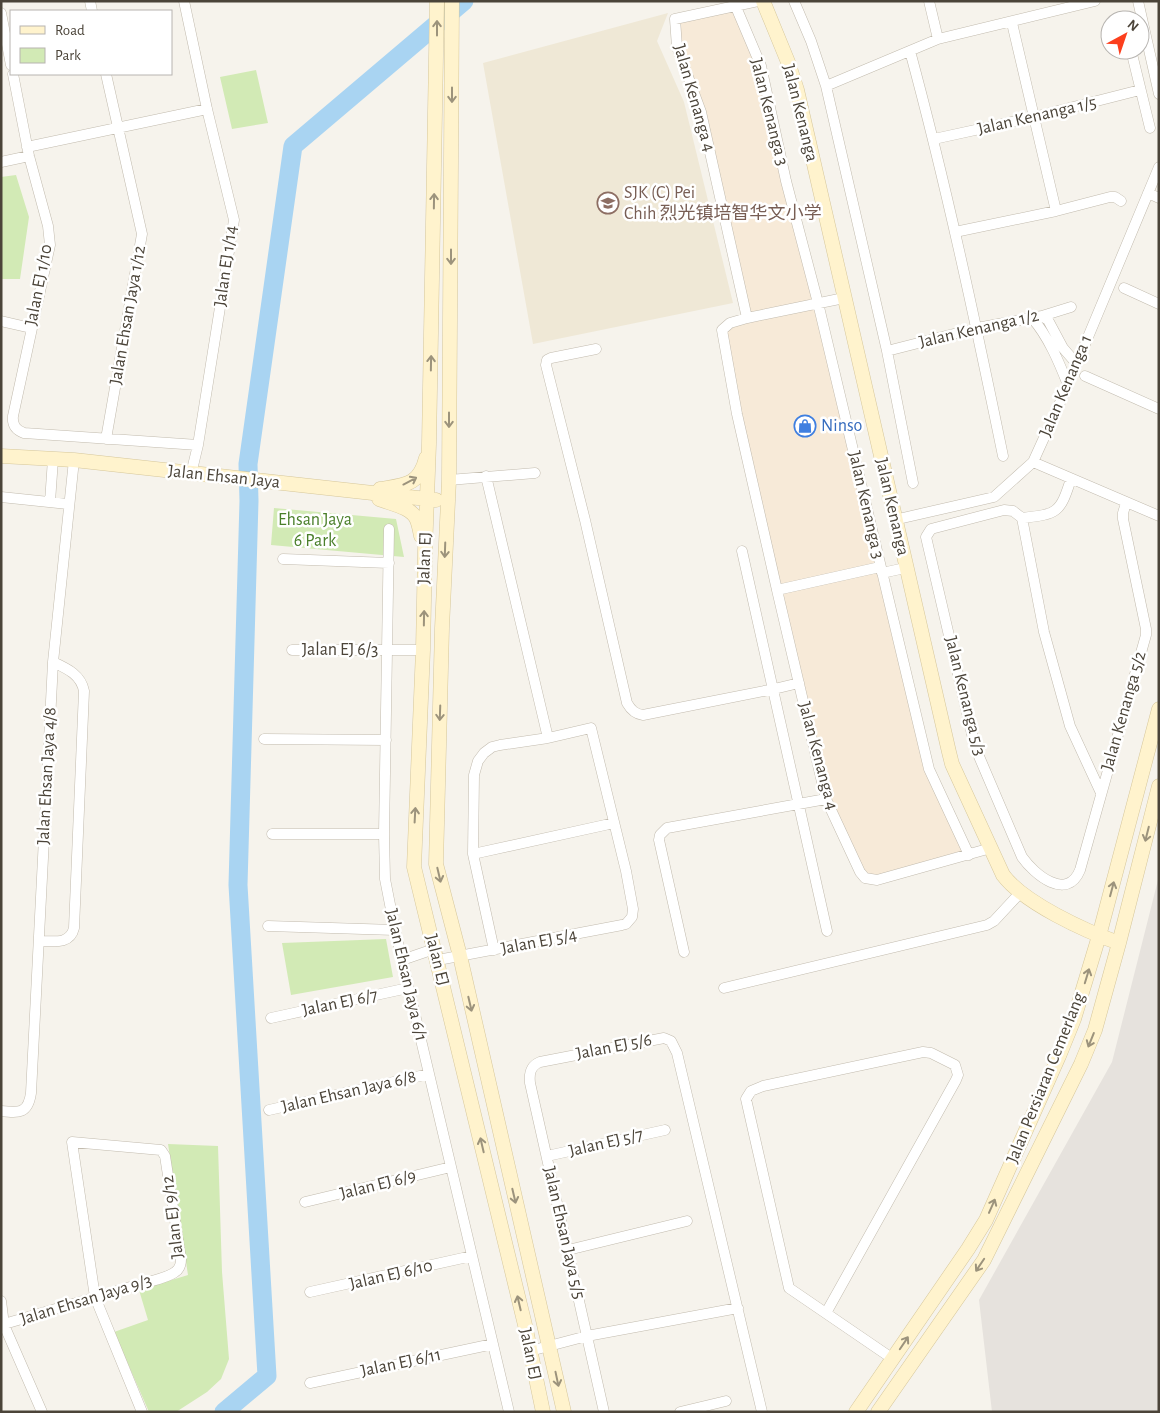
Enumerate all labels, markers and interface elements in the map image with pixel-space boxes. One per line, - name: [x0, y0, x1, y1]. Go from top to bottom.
- legend: [10, 10, 172, 75]
- north arrow: [1100, 10, 1150, 60]
- text: N: [1124, 17, 1141, 34]
- one-way arrow: [432, 20, 442, 36]
- text: Road: [55, 23, 85, 38]
- street label: Jalan Kenanga 4: [670, 42, 718, 154]
- text: Park: [55, 48, 81, 63]
- street label: Jalan Kenanga 3: [747, 56, 791, 168]
- street label: Jalan Kenanga: [779, 62, 821, 164]
- one-way arrow: [447, 86, 457, 102]
- street label: Jalan Kenanga 1/5: [976, 94, 1098, 138]
- place label: SJK (C) Pei Chih 烈光镇培智华文小学: [624, 184, 821, 223]
- school or university icon: SJK (C) Pei Chih 烈光镇培智华文小学: [596, 191, 620, 215]
- one-way arrow: [429, 193, 439, 210]
- street label: Jalan EJ 1/14: [211, 224, 241, 308]
- street label: Jalan EJ 1/10: [22, 243, 56, 327]
- street label: Jalan Ehsan Jaya 1/12: [107, 244, 149, 386]
- one-way arrow: [446, 249, 455, 265]
- street label: Jalan Kenanga 1/2: [917, 306, 1041, 352]
- street label: Jalan Kenanga 1: [1036, 332, 1096, 440]
- one-way arrow: [426, 355, 436, 372]
- one-way arrow: [444, 411, 454, 427]
- shop icon: Ninso: [793, 414, 817, 438]
- place label: Ninso: [821, 417, 863, 435]
- street label: Jalan Kenanga 3: [845, 449, 887, 561]
- street label: Jalan Kenanga: [872, 456, 912, 558]
- street label: Jalan Ehsan Jaya: [167, 462, 281, 492]
- one-way arrow: [402, 476, 417, 485]
- park label: Ehsan Jaya 6 Park: [278, 511, 352, 550]
- street label: Jalan EJ: [415, 531, 435, 585]
- one-way arrow: [441, 542, 450, 558]
- one-way arrow: [419, 610, 429, 626]
- street label: Jalan Kenanga 5/3: [941, 634, 989, 758]
- street label: Jalan EJ 6/3: [302, 641, 378, 659]
- street label: Jalan Kenanga 5/2: [1098, 649, 1150, 773]
- street label: Jalan Kenanga 4: [795, 700, 841, 812]
- one-way arrow: [435, 704, 445, 721]
- street label: Jalan Ehsan Jaya 4/8: [34, 707, 60, 845]
- one-way arrow: [411, 808, 420, 824]
- one-way arrow: [1142, 825, 1151, 841]
- one-way arrow: [435, 866, 444, 882]
- one-way arrow: [1108, 881, 1117, 897]
- street label: Jalan Ehsan Jaya 6/1: [382, 907, 430, 1043]
- street label: Jalan EJ 5/4: [500, 926, 579, 958]
- street label: Jalan EJ: [422, 932, 452, 988]
- one-way arrow: [1083, 968, 1092, 984]
- street label: Jalan EJ 6/7: [301, 986, 379, 1020]
- street label: Jalan Persiaran Cemerlang: [1003, 990, 1089, 1166]
- one-way arrow: [466, 995, 475, 1011]
- street label: Jalan EJ 5/6: [575, 1031, 653, 1063]
- one-way arrow: [1086, 1032, 1095, 1048]
- street label: Jalan Ehsan Jaya 6/8: [280, 1068, 418, 1116]
- street label: Jalan EJ 5/7: [567, 1126, 645, 1160]
- one-way arrow: [477, 1138, 486, 1154]
- street label: Jalan Ehsan Jaya 5/5: [540, 1165, 588, 1301]
- street label: Jalan EJ 6/9: [338, 1167, 418, 1203]
- street label: Jalan EJ 9/12: [159, 1174, 187, 1260]
- one-way arrow: [510, 1188, 519, 1204]
- one-way arrow: [987, 1199, 997, 1214]
- street label: Jalan EJ 6/10: [348, 1257, 434, 1293]
- one-way arrow: [975, 1257, 985, 1271]
- street label: Jalan Ehsan Jaya 9/3: [18, 1271, 154, 1329]
- one-way arrow: [514, 1296, 523, 1312]
- street label: Jalan EJ: [516, 1326, 544, 1382]
- one-way arrow: [899, 1336, 909, 1350]
- street label: Jalan EJ 6/11: [359, 1346, 443, 1380]
- one-way arrow: [552, 1370, 562, 1386]

